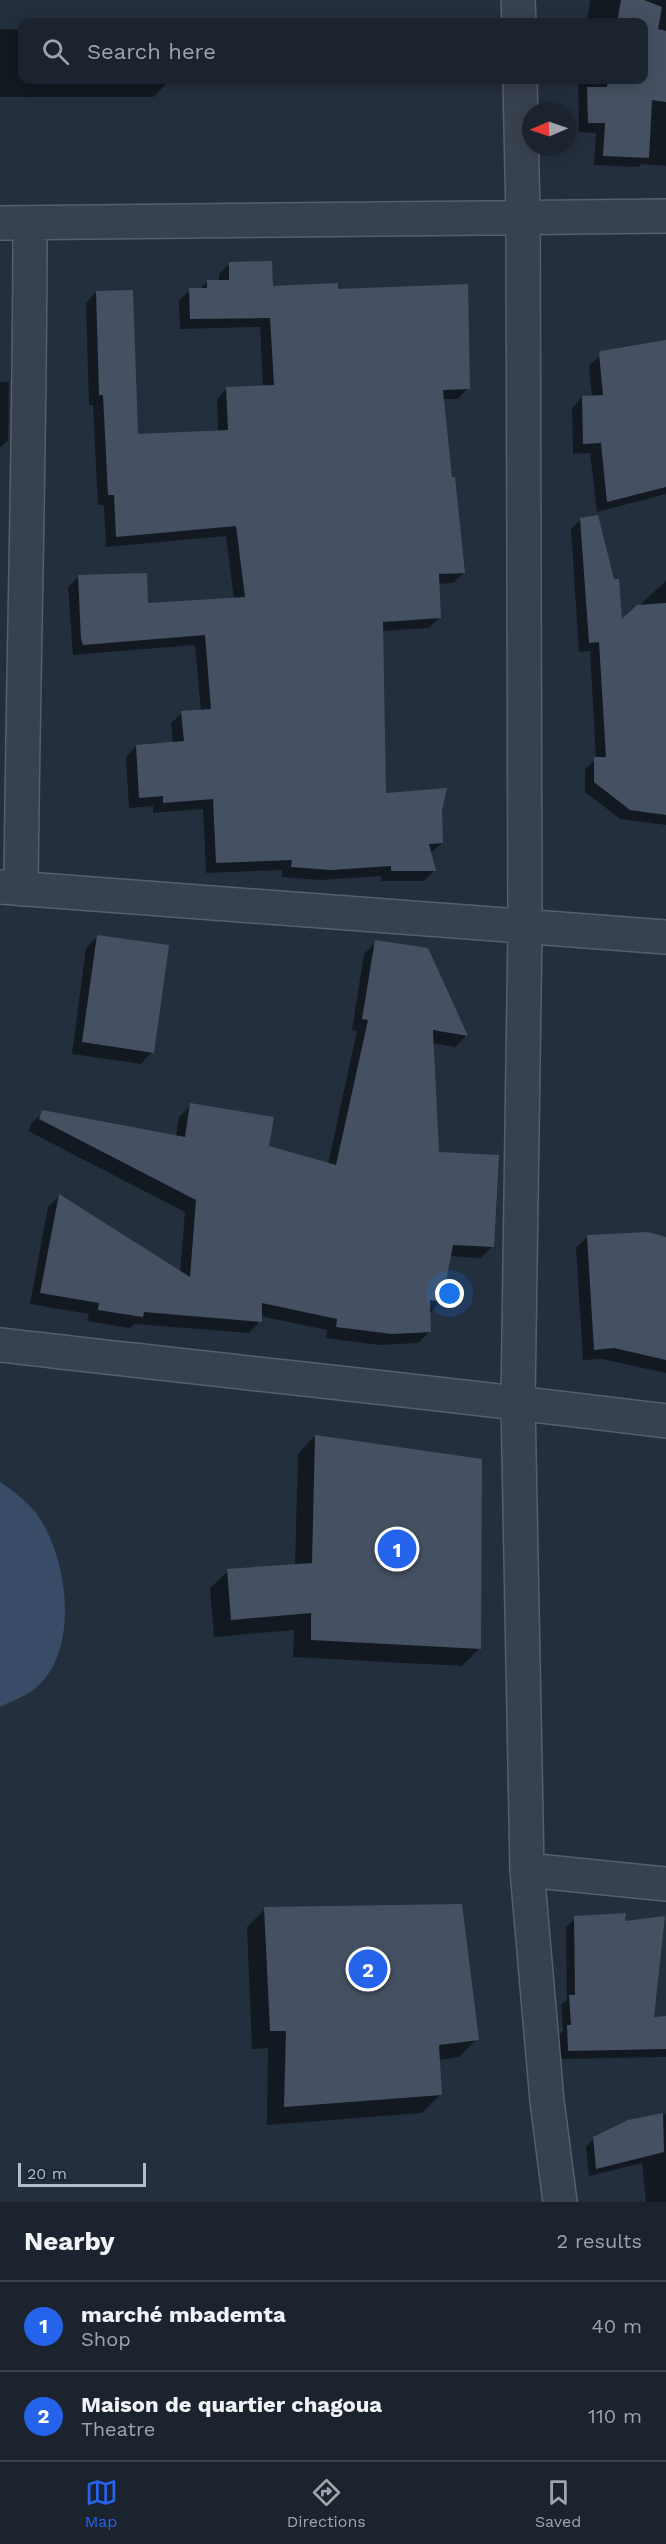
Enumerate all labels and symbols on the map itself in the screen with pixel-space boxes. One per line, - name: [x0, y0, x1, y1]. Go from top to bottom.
- north arrow: [522, 102, 576, 156]
- your location: [435, 1279, 464, 1308]
- pin: 1: [378, 1526, 416, 1572]
- pin: 2: [348, 1946, 388, 1992]
- scale bar: [18, 2160, 146, 2188]

